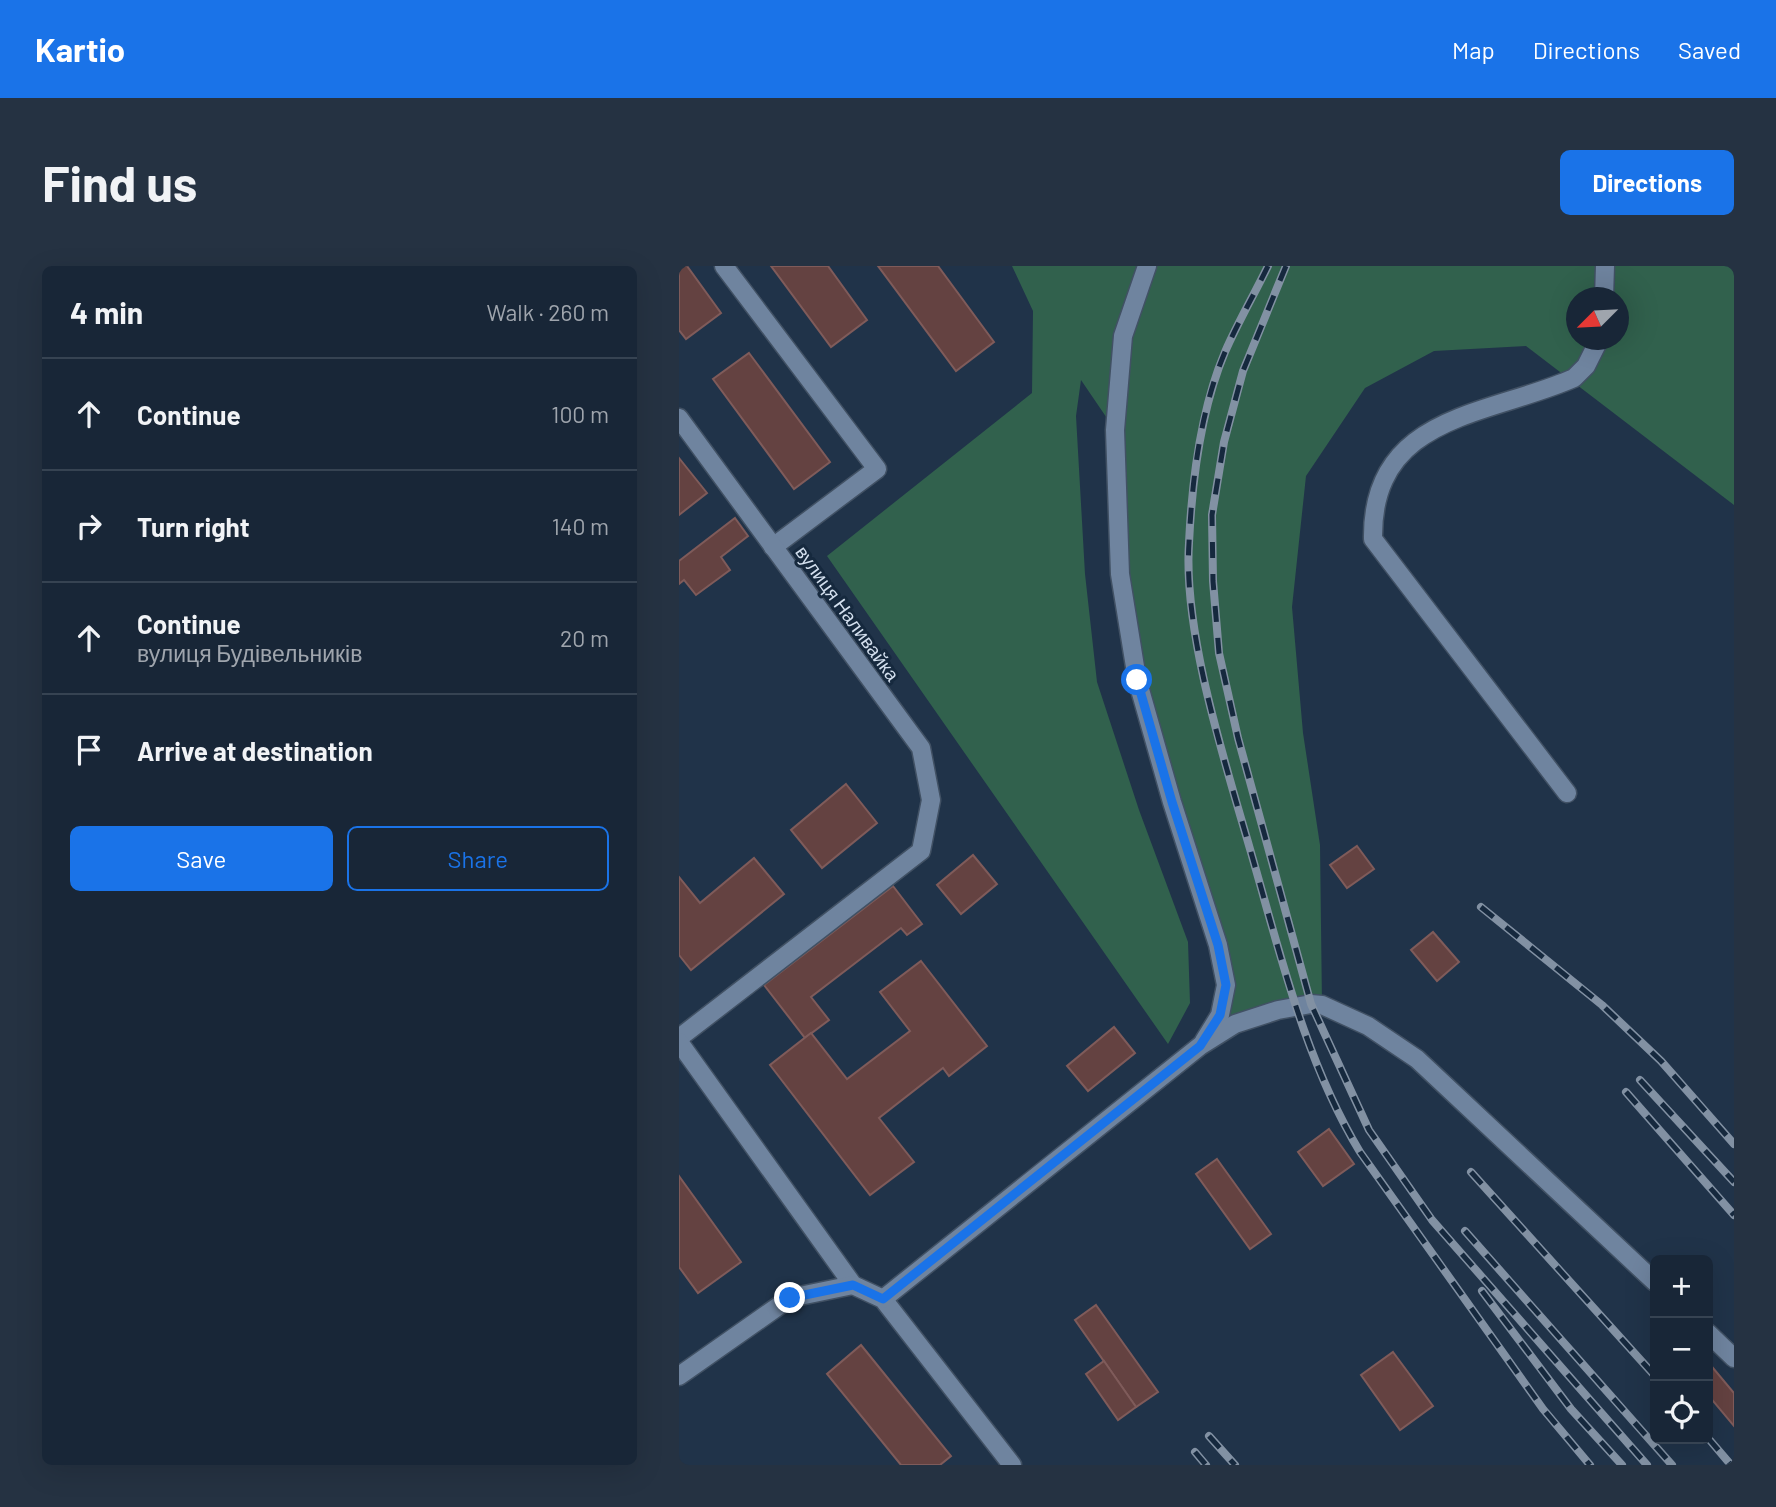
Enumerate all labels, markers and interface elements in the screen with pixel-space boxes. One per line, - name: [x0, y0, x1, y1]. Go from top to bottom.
- text: Kartio: [35, 29, 125, 69]
- text: Map: [1452, 35, 1495, 64]
- text: Directions: [1533, 35, 1640, 64]
- text: Saved: [1678, 35, 1741, 64]
- button: Directions: [1560, 150, 1734, 215]
- text: Find us: [42, 153, 197, 212]
- north arrow: [1566, 287, 1629, 350]
- text: 4 min: [70, 294, 143, 330]
- text: Walk · 260 m: [487, 298, 609, 326]
- icon: ahead: [70, 395, 108, 433]
- text: Continue: [137, 399, 241, 430]
- text: 100 m: [551, 400, 609, 428]
- icon: right: [70, 507, 108, 545]
- text: Turn right: [137, 511, 250, 542]
- text: 140 m: [552, 512, 609, 540]
- street label: вулиця Наливайка: [791, 541, 905, 686]
- text: Continue: [137, 608, 241, 639]
- icon: ahead: [70, 619, 108, 657]
- text: 20 m: [560, 624, 609, 652]
- text: вулиця Будівельників: [137, 639, 362, 667]
- route start: [1121, 664, 1152, 695]
- icon: arrive: [70, 731, 108, 769]
- text: Arrive at destination: [137, 735, 373, 766]
- button: Save: [70, 826, 333, 891]
- button: Share: [347, 826, 609, 891]
- map controls: [1650, 1255, 1713, 1444]
- button: +: [1650, 1255, 1713, 1318]
- route end: [774, 1282, 805, 1313]
- button: −: [1650, 1318, 1713, 1381]
- button: locate: [1650, 1381, 1713, 1444]

